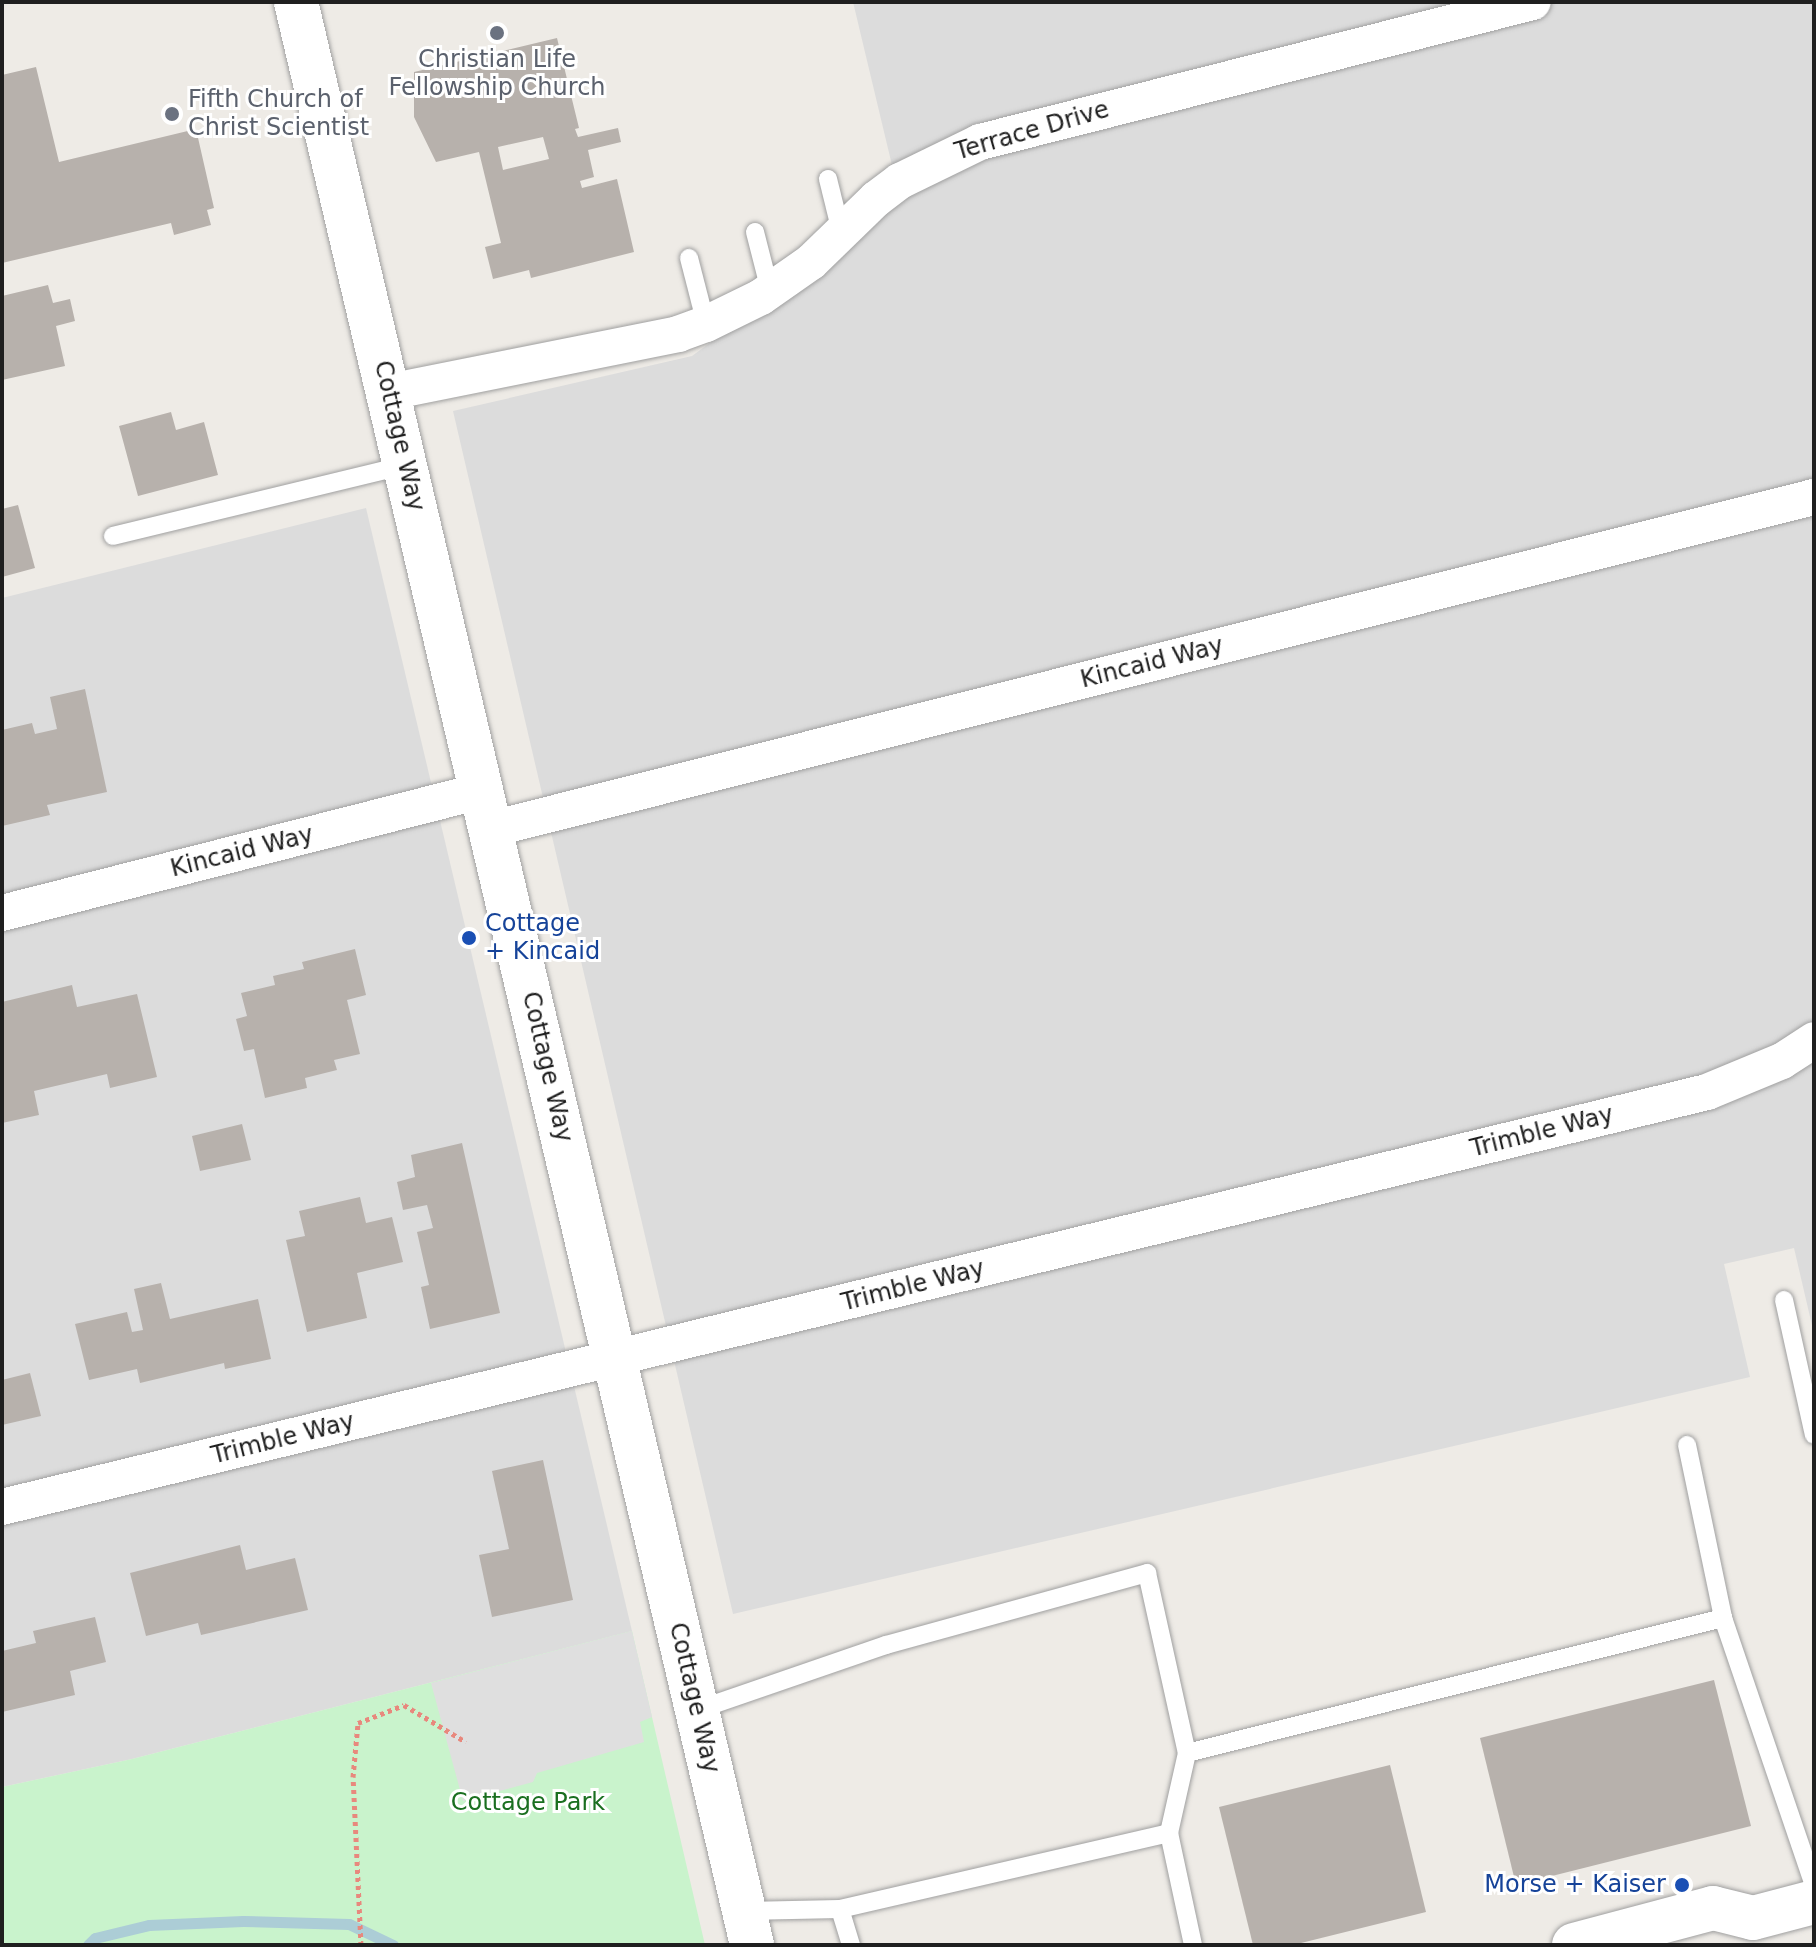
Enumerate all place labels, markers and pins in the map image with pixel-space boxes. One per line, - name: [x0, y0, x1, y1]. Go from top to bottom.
- marker: Christian Life Fellowship Church: [488, 24, 506, 42]
- place label: Christian Life Fellowship Church: [388, 46, 606, 102]
- place label: Fifth Church of Christ Scientist: [188, 86, 369, 142]
- marker: Fifth Church of Christ Scientist: [163, 105, 181, 123]
- place label: Cottage + Kincaid: [485, 910, 600, 966]
- marker: Cottage + Kincaid: [460, 929, 478, 947]
- place label: Morse + Kaiser: [1484, 1871, 1666, 1899]
- marker: Morse + Kaiser: [1673, 1876, 1691, 1894]

